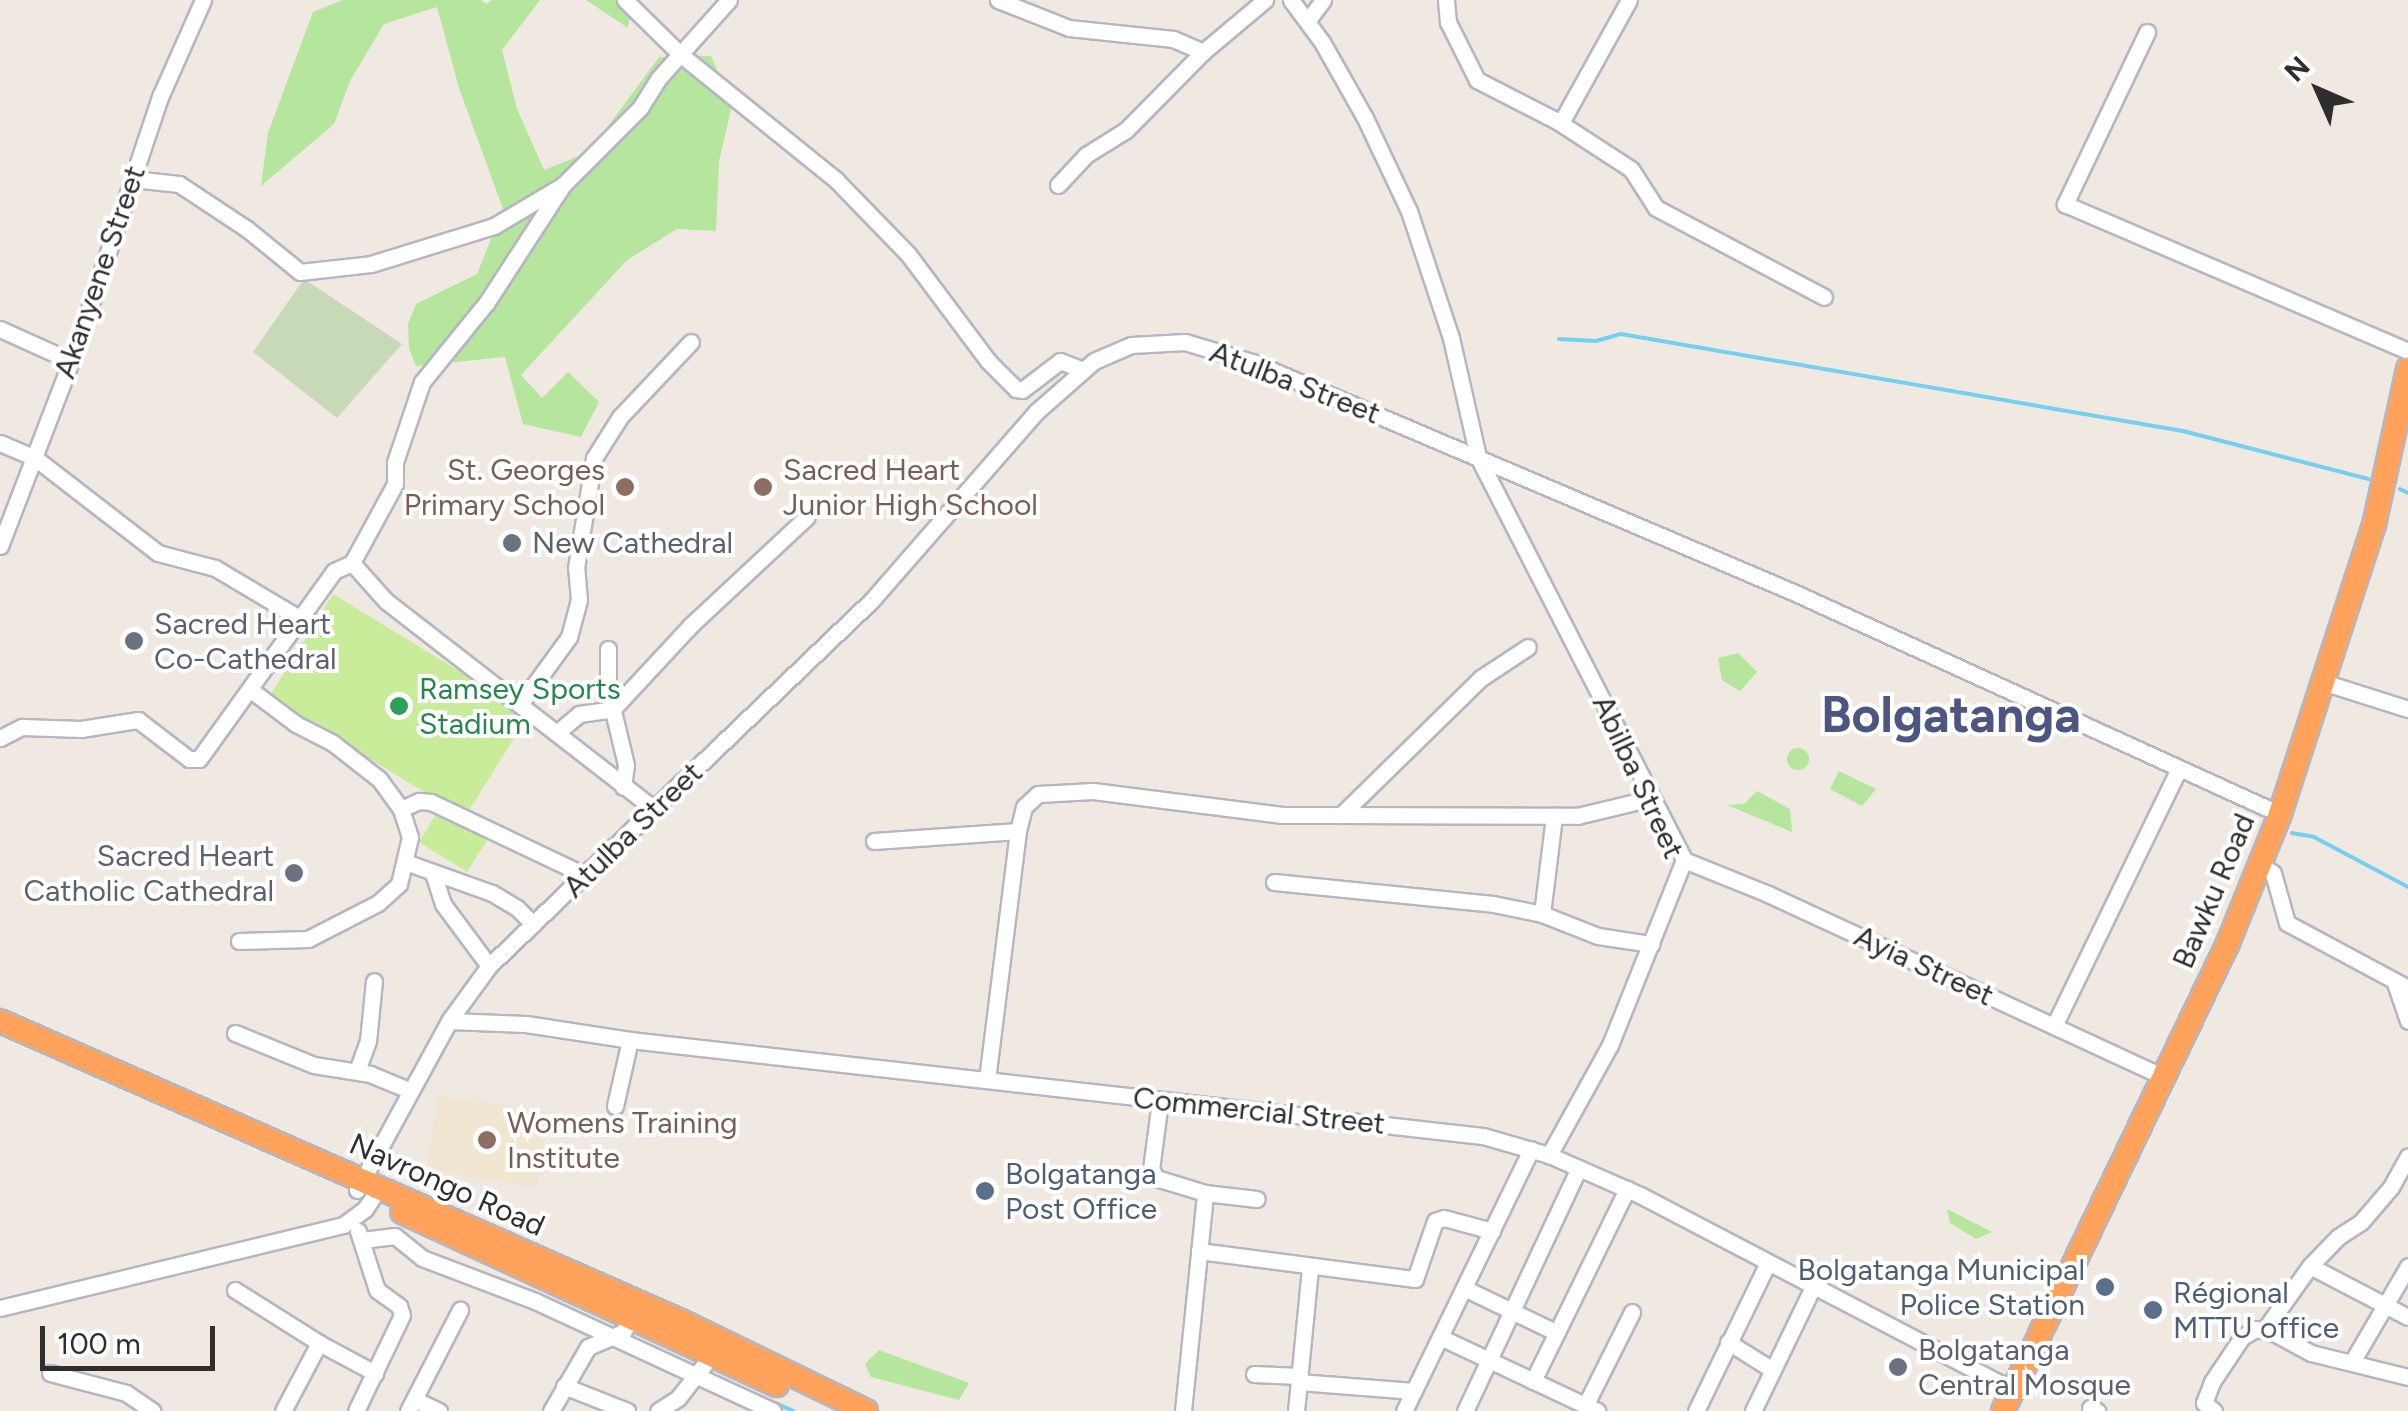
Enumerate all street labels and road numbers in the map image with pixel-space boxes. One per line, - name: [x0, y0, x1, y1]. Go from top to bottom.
- street label: Akanyene Street: [47, 161, 153, 383]
- street label: Atulba Street: [1205, 334, 1385, 432]
- street label: Abilba Street: [1585, 690, 1691, 864]
- street label: Atulba Street: [556, 755, 710, 905]
- street label: Bawku Road: [2165, 808, 2263, 974]
- street label: Ayia Street: [1849, 918, 1999, 1014]
- street label: Commercial Street: [1131, 1080, 1387, 1142]
- street label: Navrongo Road: [344, 1126, 550, 1244]

